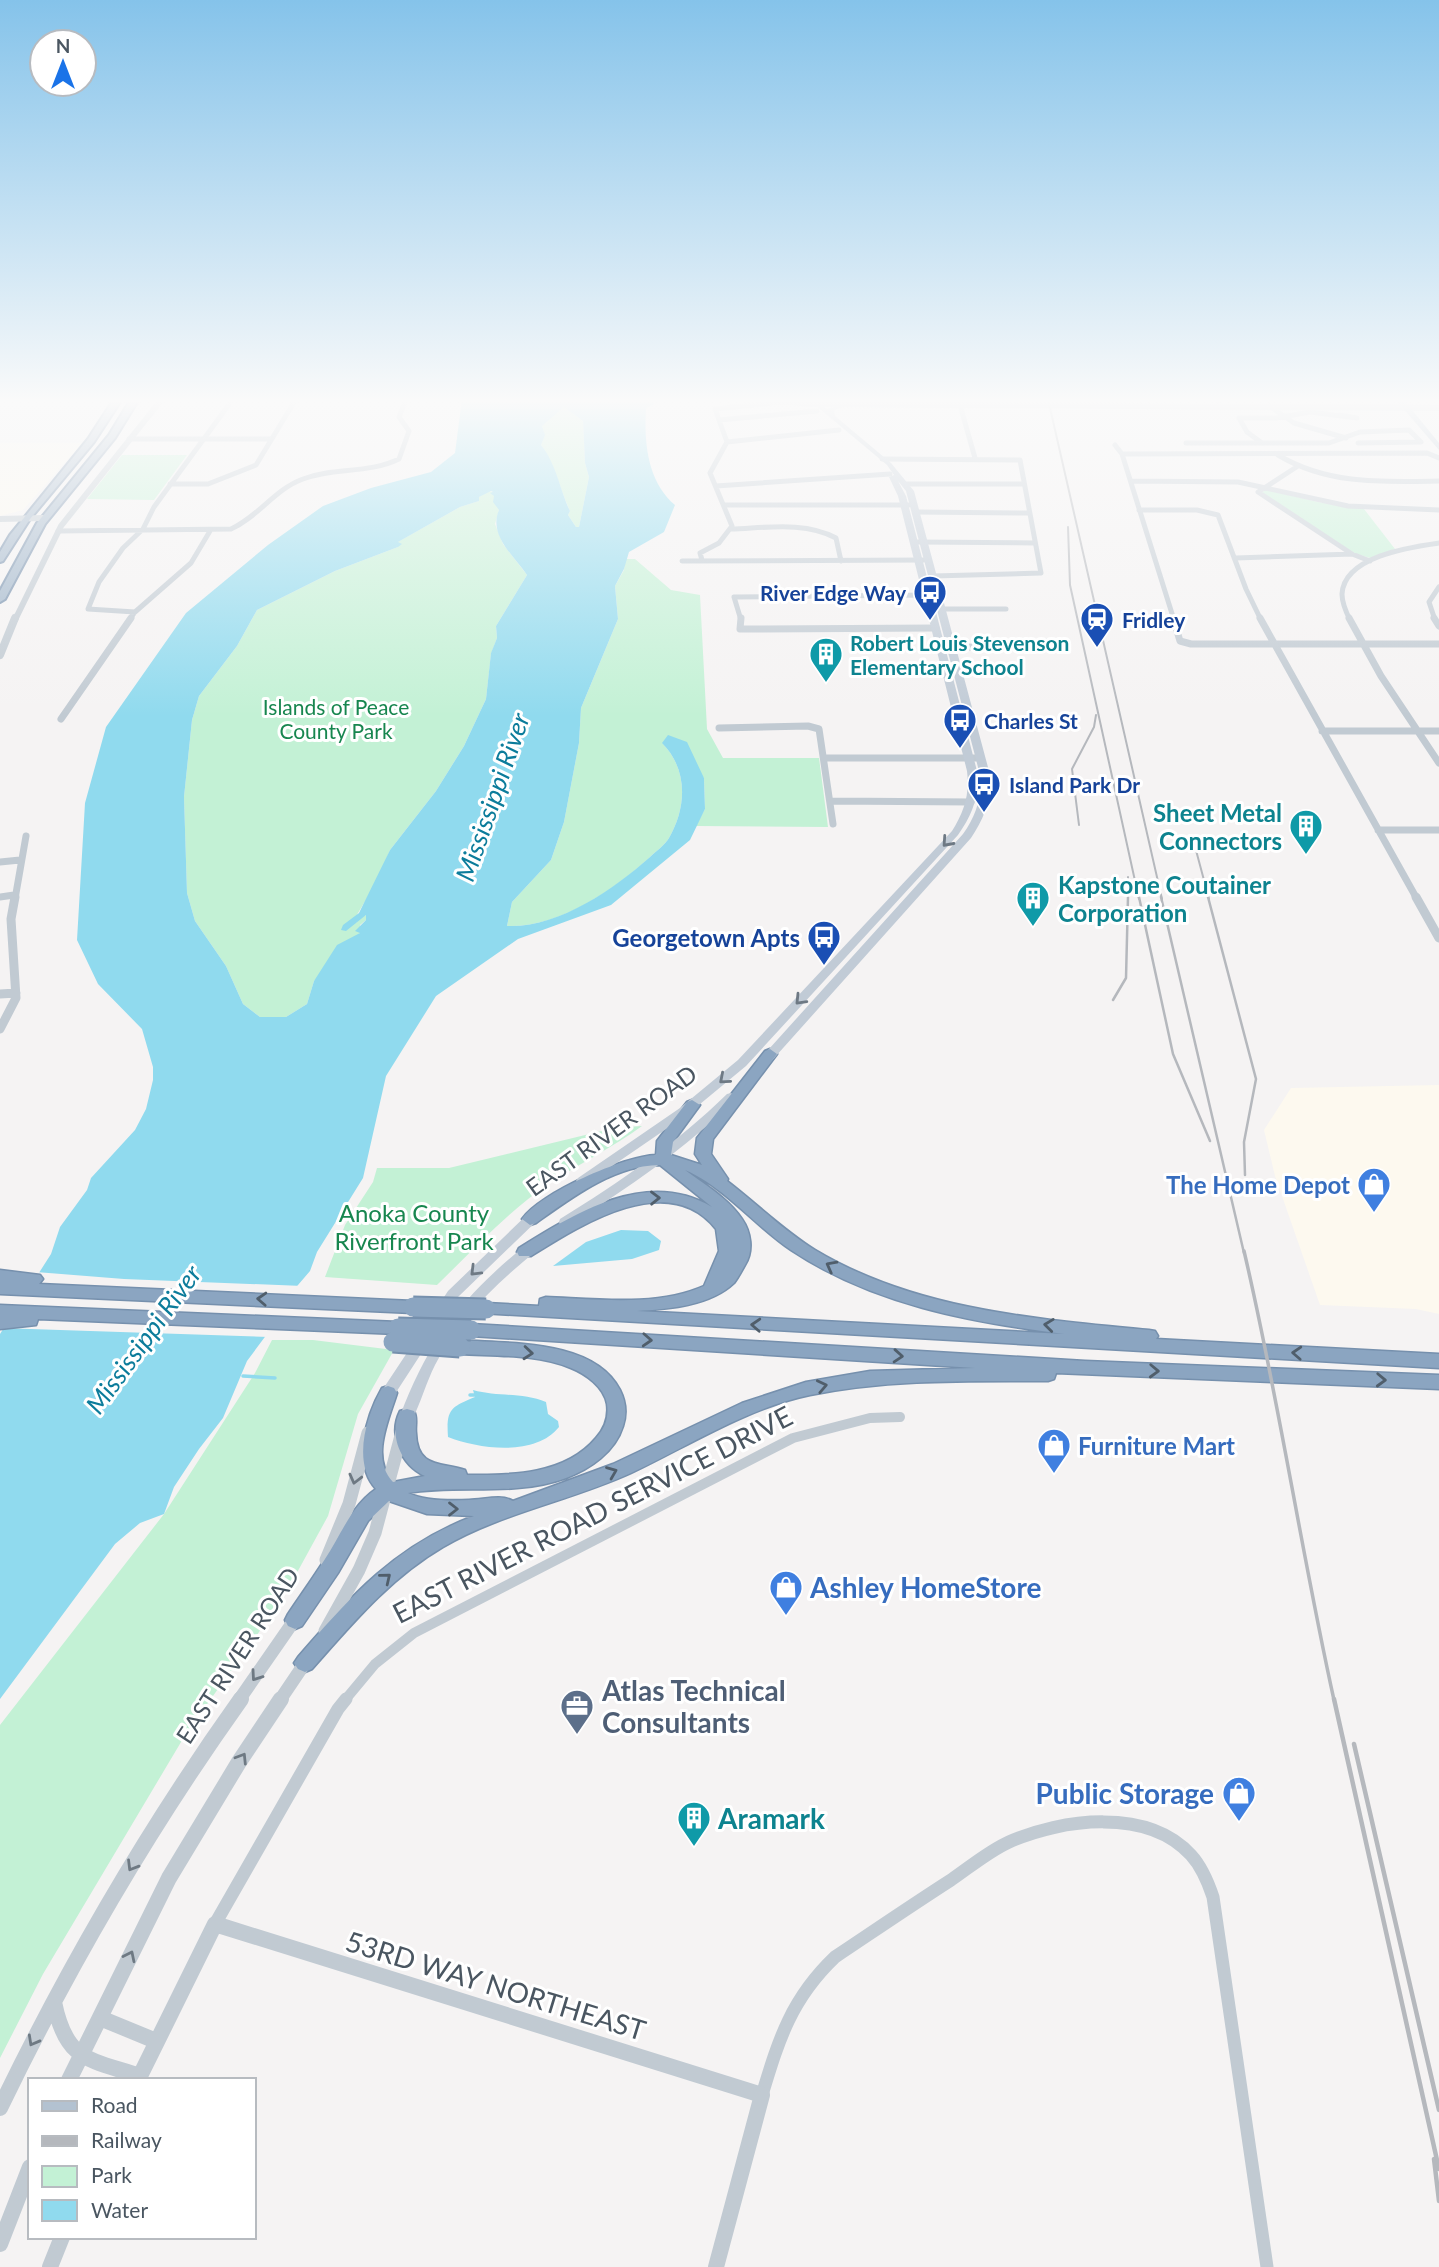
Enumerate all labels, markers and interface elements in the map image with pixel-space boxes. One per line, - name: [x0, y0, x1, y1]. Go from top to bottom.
- north arrow: [28, 28, 98, 98]
- text: N: [56, 34, 70, 57]
- bus stop icon: River Edge Way: [911, 573, 949, 622]
- place label: River Edge Way: [760, 580, 907, 605]
- station icon: Fridley: [1078, 600, 1116, 649]
- place label: Fridley: [1122, 607, 1186, 632]
- place label: Robert Louis Stevenson Elementary School: [850, 630, 1069, 679]
- building icon: Robert Louis Stevenson Elementary School: [807, 635, 845, 684]
- park label: Islands of Peace County Park: [263, 694, 409, 743]
- bus stop icon: Charles St: [941, 701, 979, 750]
- water label: Mississippi River: [448, 708, 536, 885]
- place label: Charles St: [984, 708, 1078, 733]
- bus stop icon: Island Park Dr: [965, 765, 1003, 814]
- place label: Island Park Dr: [1009, 772, 1140, 797]
- place label: Sheet Metal Connectors: [1153, 798, 1282, 855]
- building icon: Sheet Metal Connectors: [1287, 807, 1325, 856]
- one-way arrow: [942, 834, 955, 847]
- place label: Kapstone Coutainer Corporation: [1058, 870, 1271, 927]
- building icon: Kapstone Coutainer Corporation: [1014, 879, 1052, 928]
- bus stop icon: Georgetown Apts: [805, 918, 843, 967]
- place label: Georgetown Apts: [612, 923, 800, 952]
- one-way arrow: [795, 992, 808, 1005]
- street label: EAST RIVER ROAD: [520, 1058, 702, 1202]
- one-way arrow: [719, 1071, 732, 1083]
- shop icon: The Home Depot: [1355, 1165, 1393, 1214]
- place label: The Home Depot: [1166, 1170, 1350, 1199]
- one-way arrow: [650, 1190, 660, 1206]
- park label: Anoka County Riverfront Park: [334, 1198, 494, 1255]
- water label: Mississippi River: [78, 1258, 208, 1420]
- one-way arrow: [826, 1261, 838, 1275]
- one-way arrow: [470, 1263, 483, 1276]
- one-way arrow: [257, 1292, 268, 1307]
- one-way arrow: [1043, 1317, 1055, 1332]
- one-way arrow: [751, 1318, 762, 1333]
- one-way arrow: [642, 1333, 653, 1348]
- one-way arrow: [522, 1345, 533, 1360]
- one-way arrow: [1292, 1346, 1303, 1361]
- one-way arrow: [893, 1348, 904, 1363]
- one-way arrow: [1148, 1363, 1159, 1378]
- one-way arrow: [1376, 1372, 1387, 1387]
- one-way arrow: [816, 1379, 828, 1394]
- street label: EAST RIVER ROAD SERVICE DRIVE: [386, 1398, 798, 1630]
- shop icon: Furniture Mart: [1035, 1426, 1073, 1475]
- place label: Furniture Mart: [1078, 1431, 1235, 1460]
- one-way arrow: [606, 1467, 618, 1481]
- one-way arrow: [349, 1473, 363, 1485]
- one-way arrow: [448, 1501, 459, 1516]
- street label: EAST RIVER ROAD: [169, 1562, 305, 1748]
- shop icon: Ashley HomeStore: [767, 1568, 805, 1617]
- place label: Ashley HomeStore: [809, 1570, 1041, 1604]
- one-way arrow: [377, 1574, 390, 1586]
- one-way arrow: [252, 1668, 264, 1681]
- place label: Atlas Technical Consultants: [601, 1673, 786, 1739]
- office icon: Atlas Technical Consultants: [558, 1687, 596, 1736]
- one-way arrow: [233, 1753, 246, 1766]
- shop icon: Public Storage: [1220, 1774, 1258, 1823]
- place label: Public Storage: [1036, 1776, 1214, 1810]
- building icon: Aramark: [675, 1799, 713, 1848]
- place label: Aramark: [717, 1801, 825, 1835]
- one-way arrow: [127, 1859, 140, 1872]
- street label: 53RD WAY NORTHEAST: [342, 1923, 651, 2047]
- one-way arrow: [121, 1951, 135, 1963]
- one-way arrow: [28, 2034, 41, 2046]
- legend: [28, 2078, 256, 2239]
- text: Road: [91, 2092, 138, 2117]
- text: Railway: [91, 2127, 162, 2152]
- text: Park: [91, 2162, 132, 2187]
- text: Water: [91, 2197, 148, 2222]

